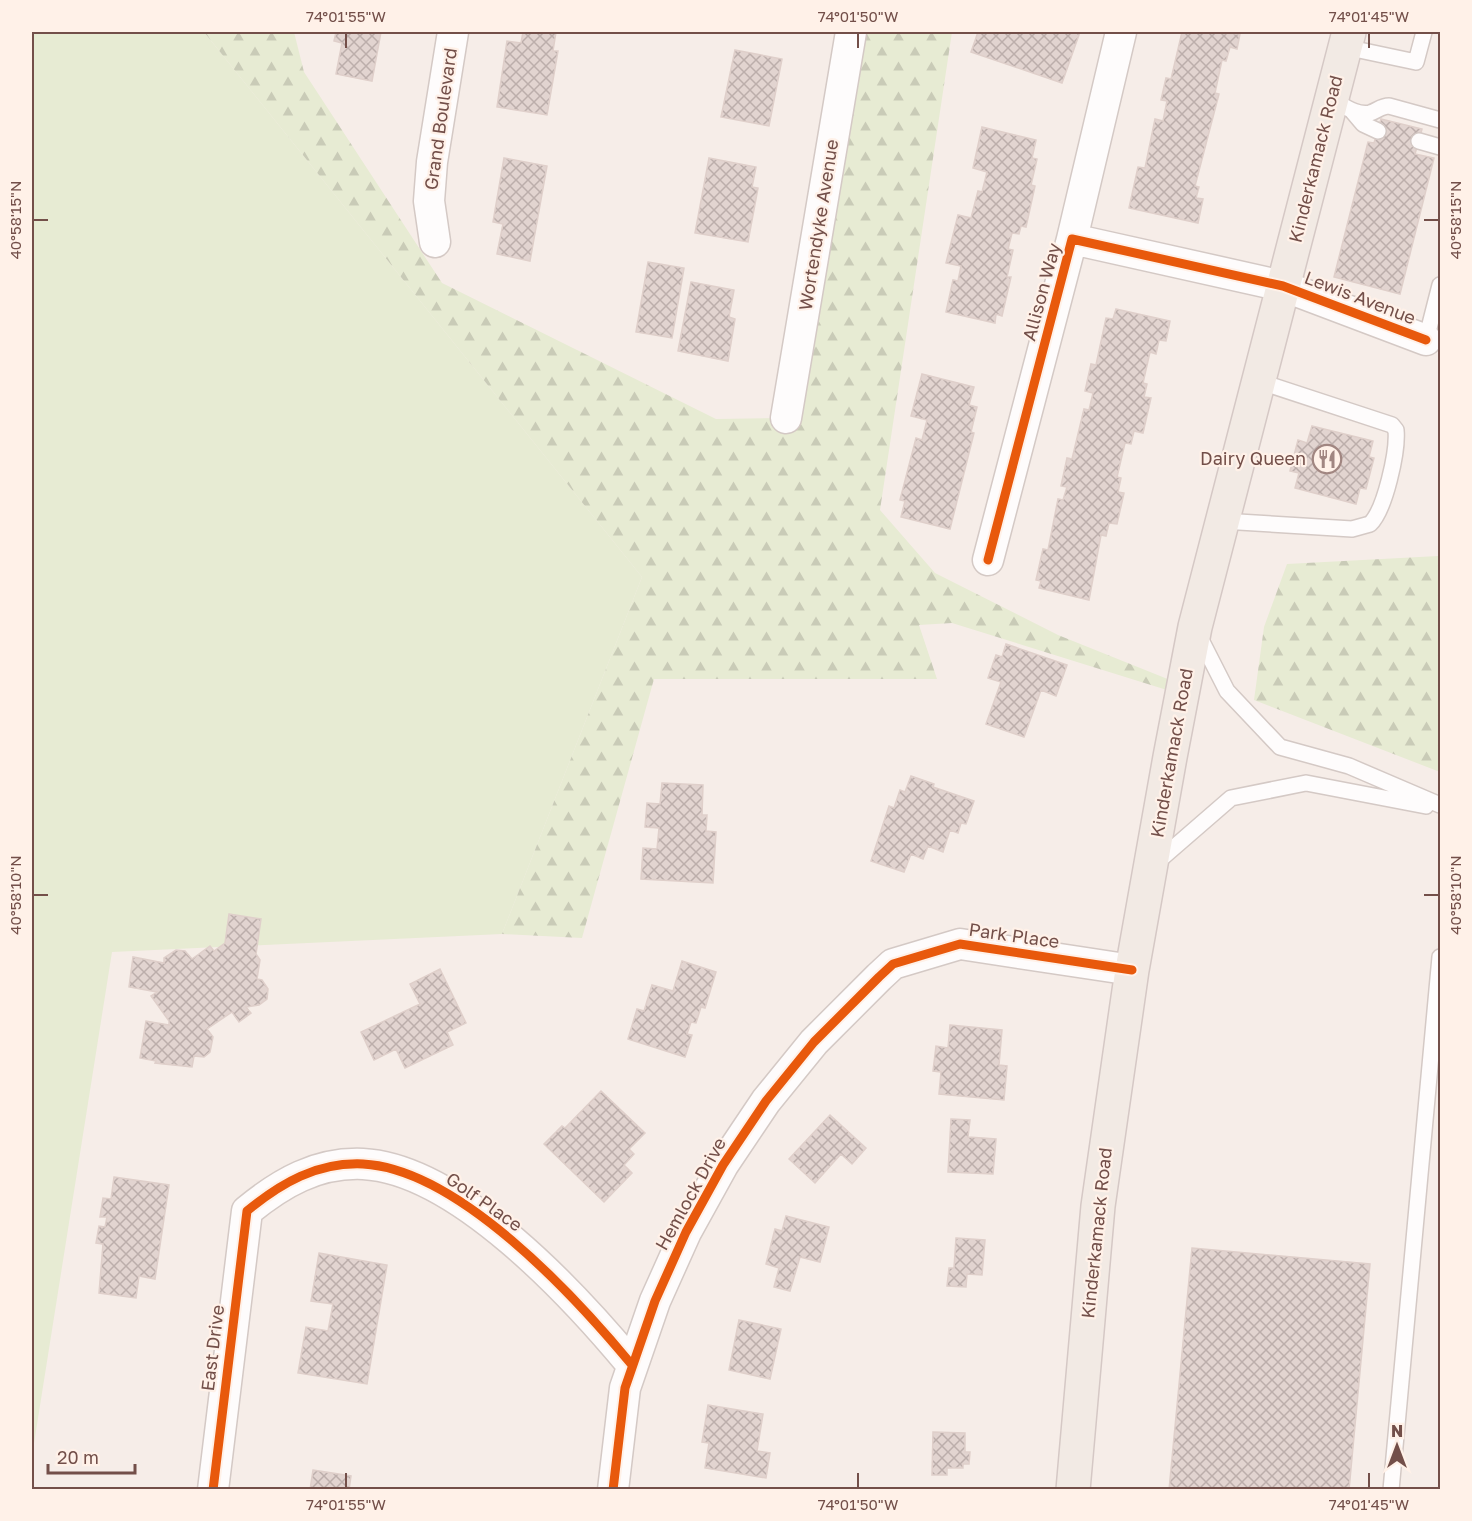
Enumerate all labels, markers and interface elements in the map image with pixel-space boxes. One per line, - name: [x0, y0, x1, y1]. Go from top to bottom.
- text: 74°01'55"W: [306, 7, 386, 25]
- text: 74°01'50"W: [818, 7, 898, 25]
- text: 74°01'45"W: [1329, 7, 1409, 25]
- street label: Grand Boulevard: [419, 46, 461, 191]
- street label: Kinderkamack Road: [1284, 73, 1346, 245]
- street label: Wortendyke Avenue: [794, 138, 842, 312]
- text: 40°58'15"N: [6, 181, 24, 259]
- text: 40°58'15"N: [1446, 181, 1464, 259]
- street label: Allison Way: [1017, 240, 1065, 343]
- street label: Lewis Avenue: [1302, 266, 1419, 328]
- restaurant icon: Dairy Queen: [1311, 443, 1343, 475]
- place label: Dairy Queen: [1200, 447, 1306, 469]
- street label: Kinderkamack Road: [1145, 666, 1197, 839]
- text: 40°58'10"N: [6, 855, 24, 935]
- text: 40°58'10"N: [1446, 855, 1464, 935]
- street label: Park Place: [967, 918, 1061, 952]
- street label: Hemlock Drive: [650, 1133, 730, 1254]
- street label: Kinderkamack Road: [1076, 1146, 1116, 1319]
- street label: Golf Place: [442, 1167, 527, 1235]
- street label: East Drive: [196, 1303, 228, 1392]
- north arrow: [1367, 1416, 1427, 1476]
- text: N: [1391, 1421, 1403, 1441]
- scale bar: [48, 1437, 135, 1475]
- text: 20 m: [57, 1446, 99, 1468]
- text: 74°01'55"W: [306, 1495, 386, 1513]
- text: 74°01'50"W: [818, 1495, 898, 1513]
- text: 74°01'45"W: [1329, 1495, 1409, 1513]

